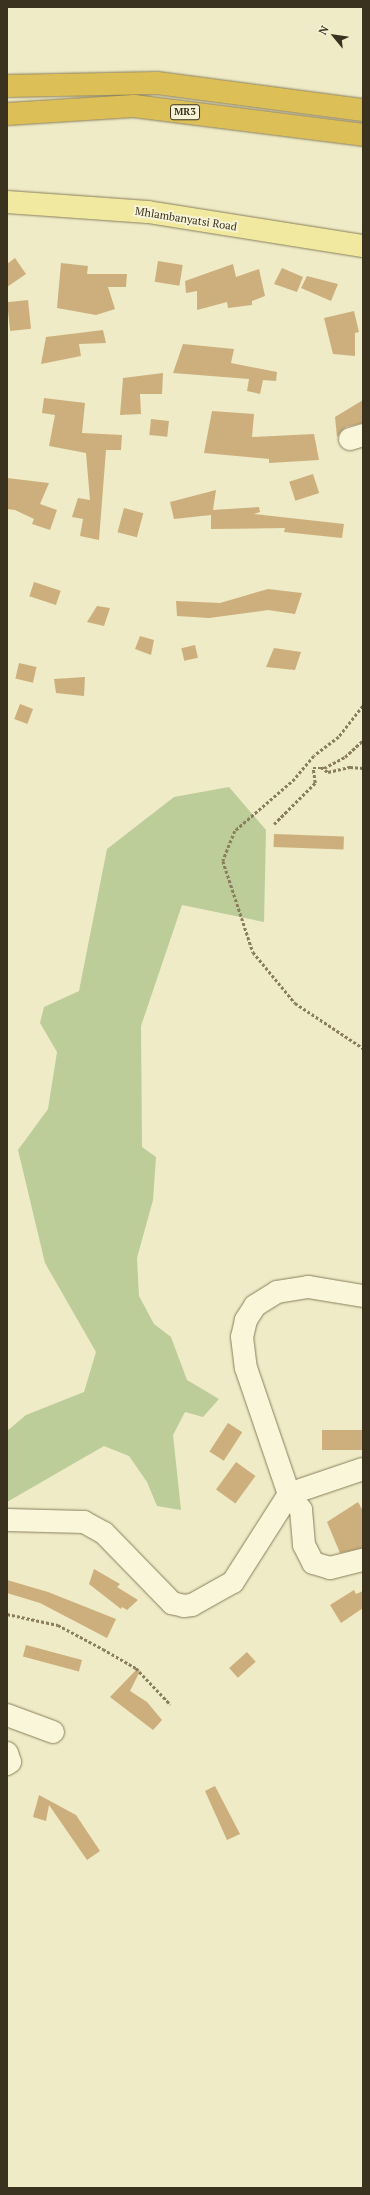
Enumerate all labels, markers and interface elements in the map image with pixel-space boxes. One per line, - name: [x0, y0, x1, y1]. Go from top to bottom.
- north arrow: [314, 16, 354, 56]
- text: N: [315, 23, 332, 37]
- road number: MR3: [170, 104, 200, 120]
- street label: Mhlambanyatsi Road: [134, 204, 238, 234]

